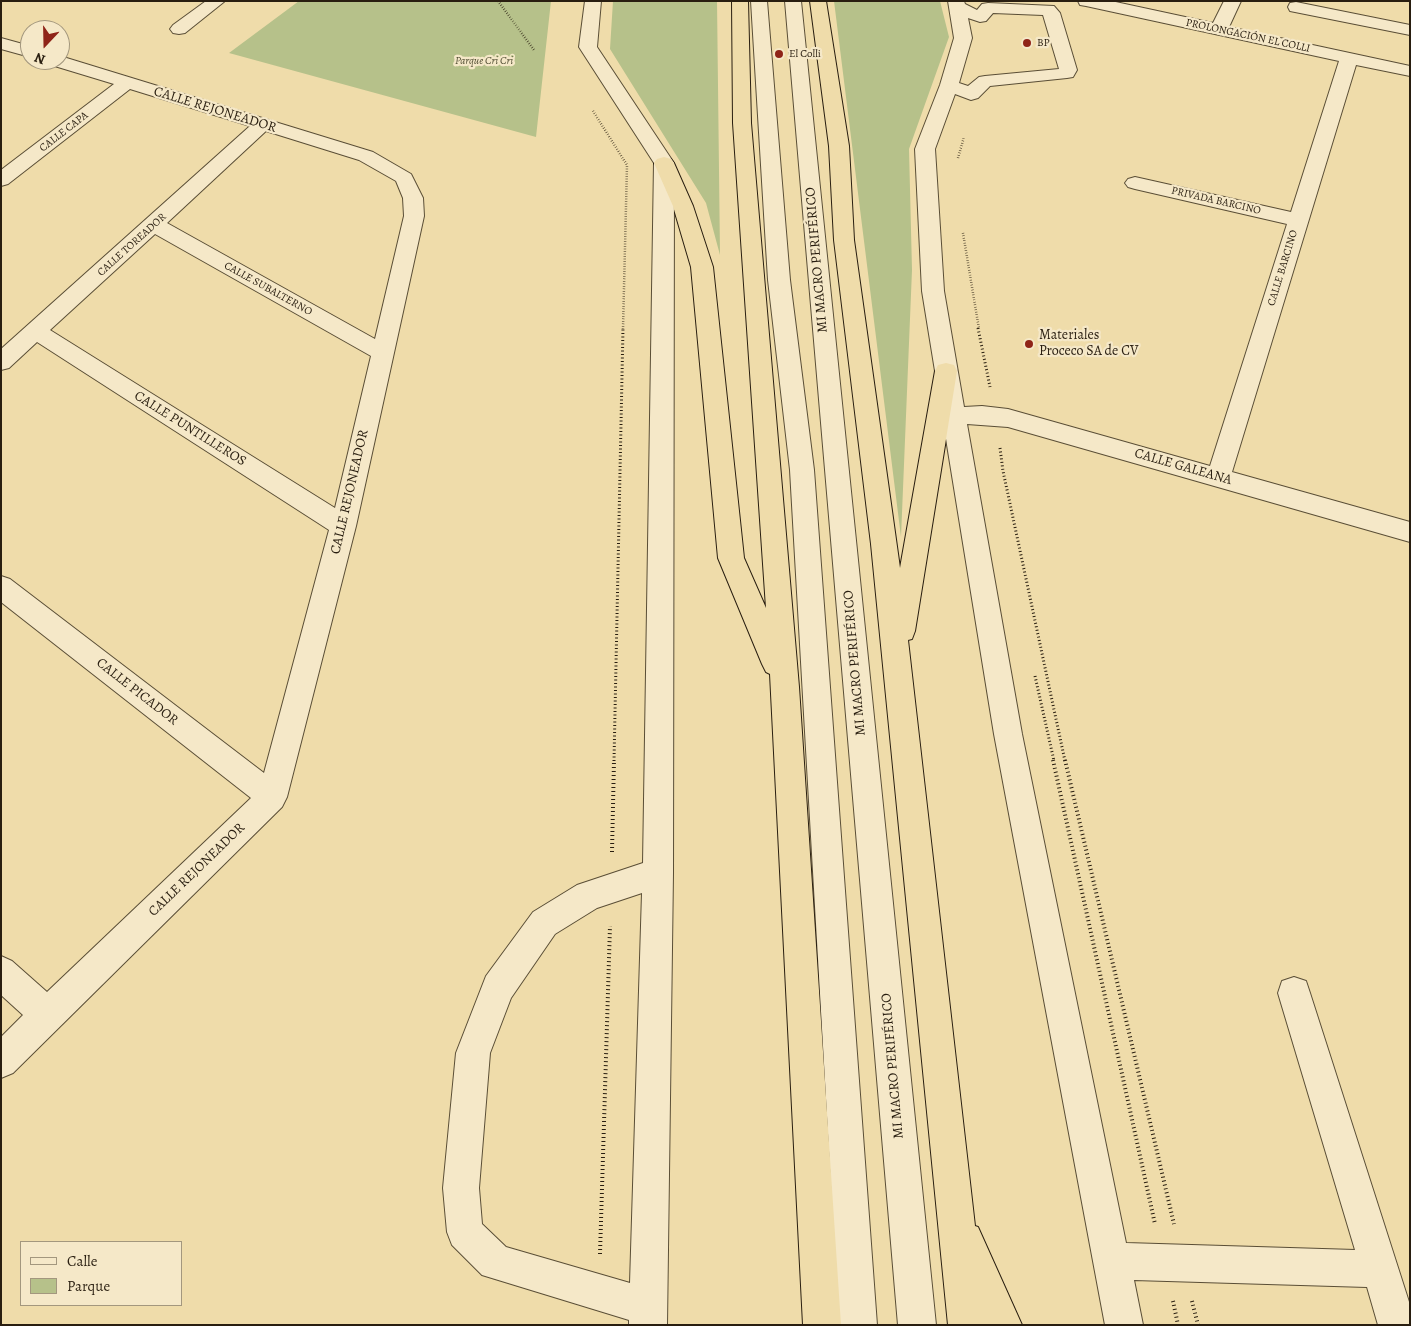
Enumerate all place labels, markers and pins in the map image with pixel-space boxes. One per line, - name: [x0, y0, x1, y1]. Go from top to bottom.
- place label: BP: [1037, 36, 1050, 50]
- marker: BP: [1021, 37, 1033, 49]
- place label: El Colli: [789, 47, 821, 61]
- marker: El Colli: [773, 48, 785, 60]
- place label: Materiales Proceco SA de CV: [1039, 328, 1138, 361]
- marker: Materiales Proceco SA de CV: [1023, 338, 1035, 350]

